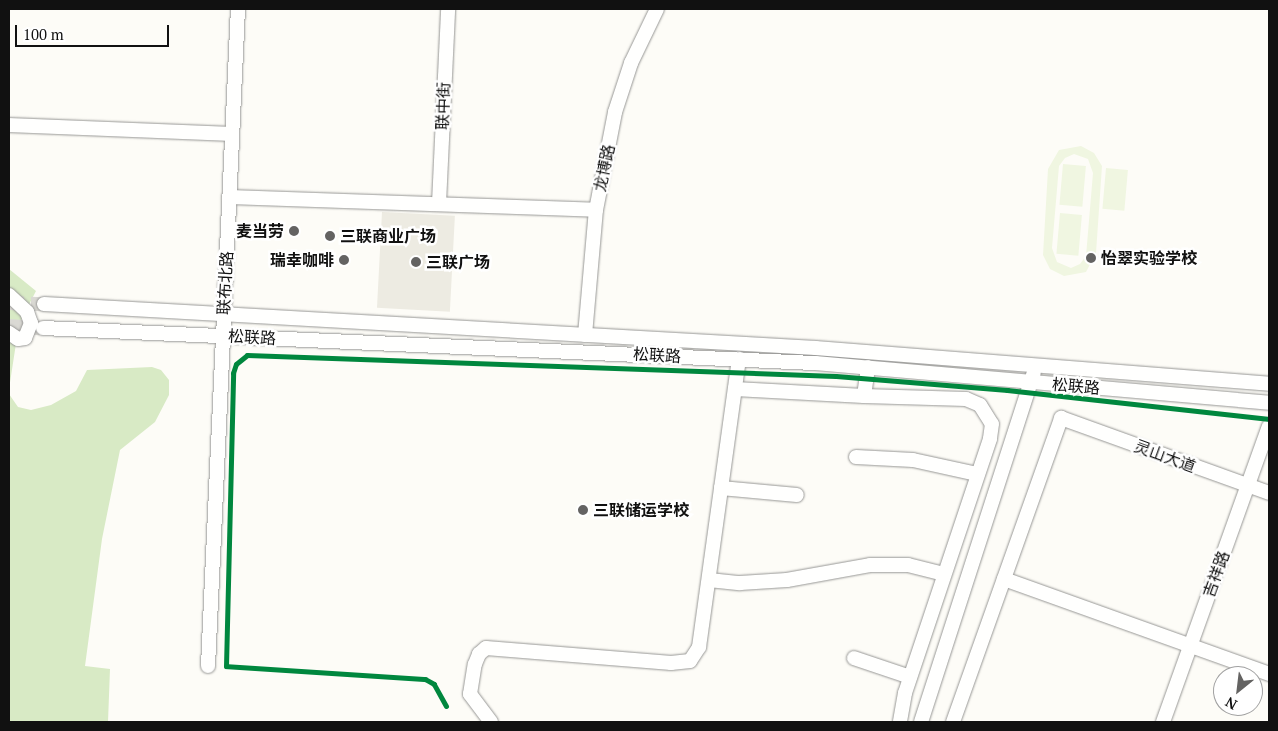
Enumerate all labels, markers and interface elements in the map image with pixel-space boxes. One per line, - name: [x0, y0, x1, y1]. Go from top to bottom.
- scale bar: [18, 15, 171, 47]
- text: 100 m: [23, 24, 64, 44]
- street label: 联中街: [433, 82, 453, 130]
- street label: 龙博路: [590, 143, 618, 193]
- place label: 麦当劳: [236, 221, 284, 241]
- marker: 麦当劳: [288, 225, 300, 237]
- place label: 三联商业广场: [340, 226, 436, 246]
- marker: 三联商业广场: [324, 230, 336, 242]
- place label: 怡翠实验学校: [1101, 248, 1197, 268]
- place label: 瑞幸咖啡: [270, 250, 334, 270]
- street label: 联布北路: [214, 251, 236, 315]
- place label: 三联广场: [426, 252, 490, 272]
- marker: 怡翠实验学校: [1085, 252, 1097, 264]
- marker: 瑞幸咖啡: [338, 254, 350, 266]
- marker: 三联广场: [410, 256, 422, 268]
- street label: 松联路: [228, 326, 276, 348]
- street label: 松联路: [633, 344, 681, 366]
- street label: 松联路: [1051, 374, 1101, 398]
- street label: 灵山大道: [1132, 436, 1198, 476]
- place label: 三联储运学校: [593, 500, 689, 520]
- marker: 三联储运学校: [577, 504, 589, 516]
- street label: 吉祥路: [1199, 548, 1233, 600]
- north arrow: [1213, 666, 1263, 716]
- text: N: [1222, 693, 1240, 715]

